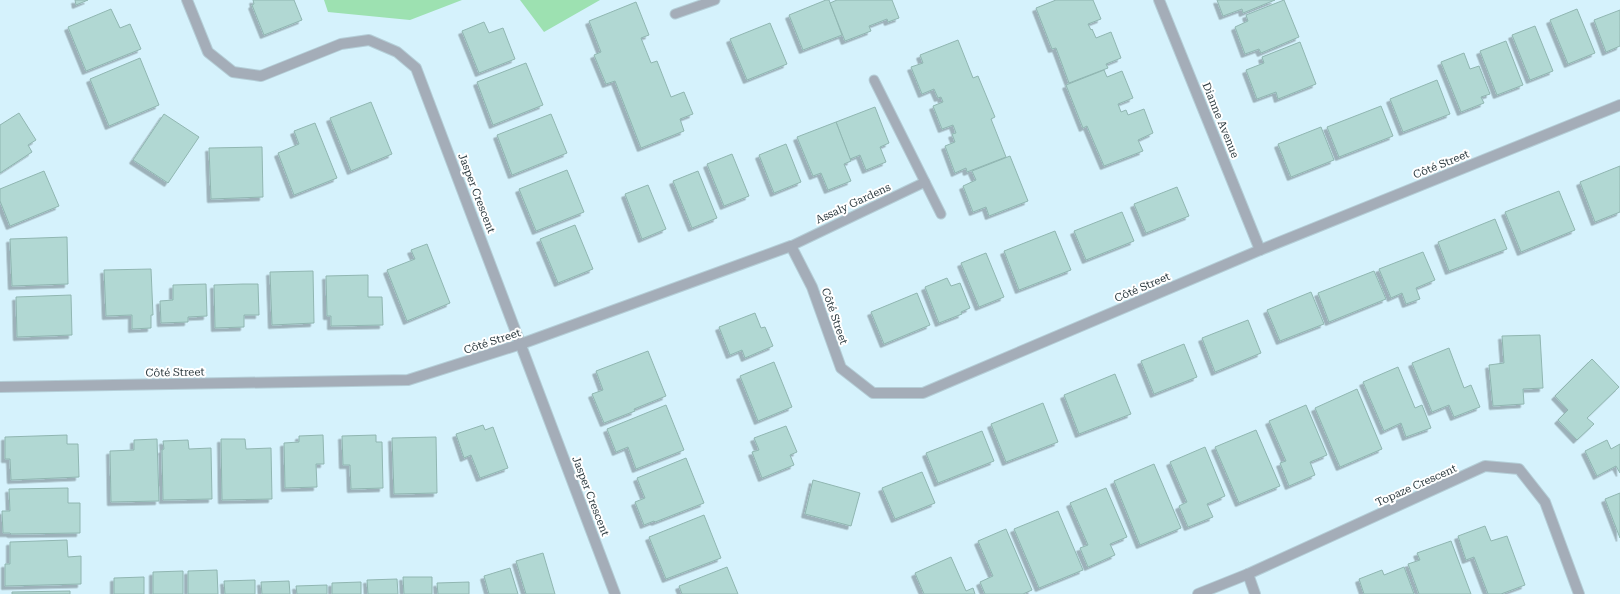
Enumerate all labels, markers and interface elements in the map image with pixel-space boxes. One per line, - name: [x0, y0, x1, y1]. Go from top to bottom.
- street label: Dianne Avenue: [1199, 80, 1242, 160]
- street label: Côté Street: [1411, 147, 1471, 182]
- street label: Jasper Crescent: [455, 151, 498, 235]
- street label: Assaly Gardens: [814, 180, 893, 227]
- street label: Côté Street: [1112, 270, 1172, 305]
- street label: Côté Street: [819, 286, 850, 346]
- street label: Côté Street: [462, 326, 522, 357]
- street label: Côté Street: [145, 365, 205, 380]
- street label: Jasper Crescent: [569, 454, 612, 538]
- street label: Topaze Crescent: [1374, 462, 1459, 509]

